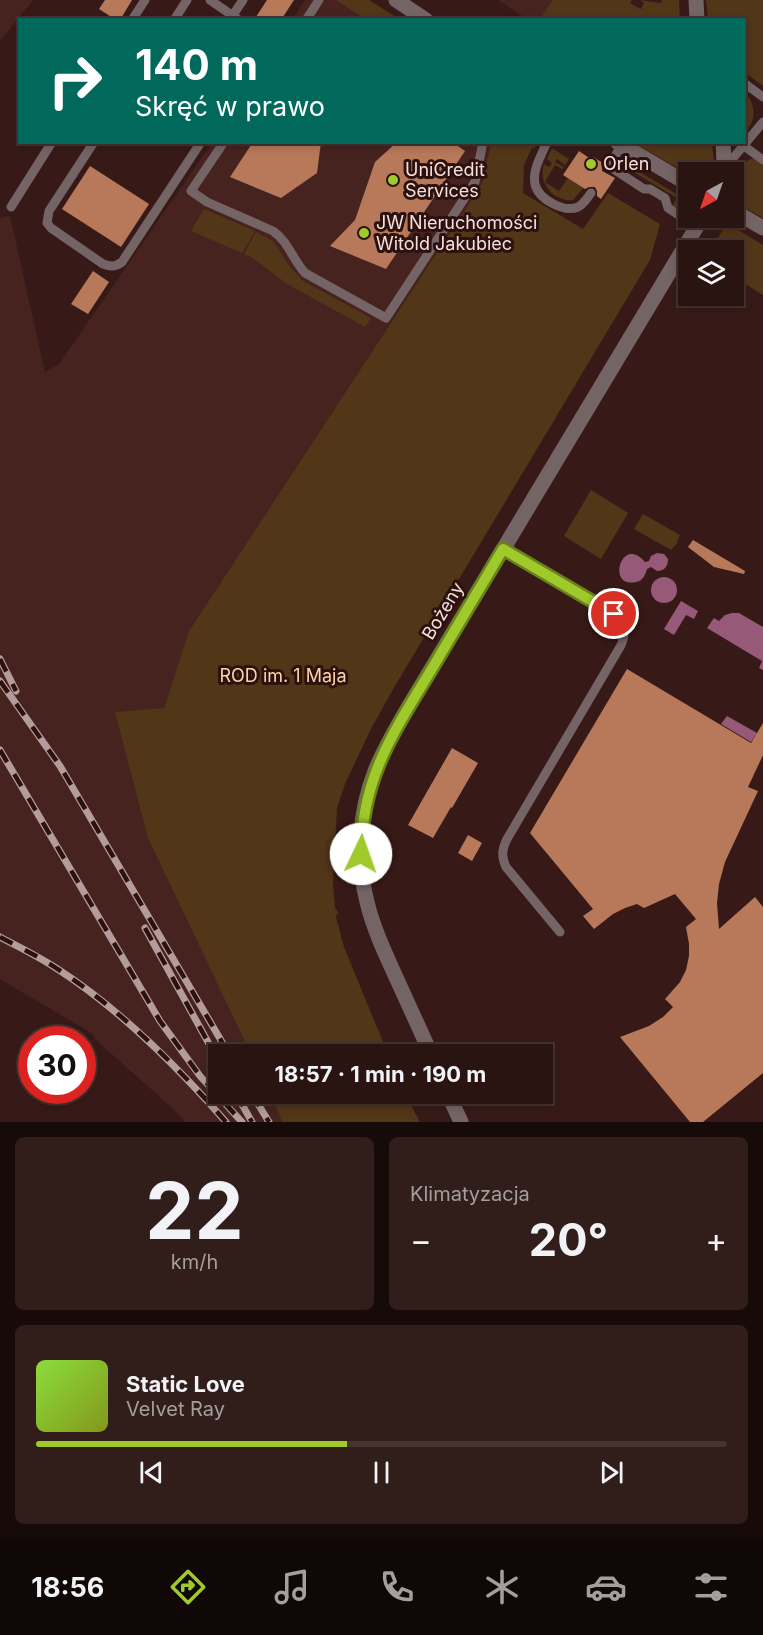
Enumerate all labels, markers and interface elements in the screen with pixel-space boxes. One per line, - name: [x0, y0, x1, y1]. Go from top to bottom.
- text: 140 m: [135, 39, 258, 90]
- icon: right: [36, 42, 114, 120]
- text: Skręć w prawo: [135, 90, 325, 123]
- place label: Orlen: [603, 153, 649, 174]
- marker: Orlen: [584, 157, 598, 171]
- place label: UniCredit Services: [405, 159, 485, 201]
- north arrow: [678, 162, 744, 228]
- map controls: [678, 162, 744, 306]
- marker: UniCredit Services: [386, 173, 400, 187]
- place label: JW Nieruchomości Witold Jakubiec: [376, 212, 537, 254]
- marker: JW Nieruchomości Witold Jakubiec: [357, 226, 371, 240]
- button: layers: [678, 240, 744, 306]
- street label: Bożeny: [417, 578, 468, 643]
- pin: [588, 588, 639, 639]
- icon: arrive: [597, 597, 630, 630]
- park label: ROD im. 1 Maja: [220, 665, 347, 686]
- position arrow: [329, 822, 393, 886]
- speed limit sign: 30: [18, 1026, 96, 1104]
- text: 18:57 · 1 min · 190 m: [275, 1061, 486, 1087]
- text: 22: [145, 1163, 244, 1258]
- text: Klimatyzacja: [410, 1182, 530, 1206]
- text: 20°: [529, 1212, 608, 1267]
- text: −: [410, 1220, 432, 1260]
- text: +: [705, 1220, 727, 1260]
- text: km/h: [171, 1250, 218, 1274]
- text: Static Love: [126, 1371, 245, 1397]
- text: Velvet Ray: [126, 1397, 225, 1421]
- icon: previous: [135, 1456, 168, 1489]
- icon: pause: [365, 1456, 398, 1489]
- icon: next: [595, 1456, 628, 1489]
- icon: directions: [167, 1566, 209, 1608]
- icon: music: [271, 1566, 313, 1608]
- icon: phone: [376, 1566, 418, 1608]
- icon: climate: [481, 1566, 523, 1608]
- icon: car: [585, 1566, 627, 1608]
- icon: filters: [690, 1566, 732, 1608]
- text: 18:56: [31, 1571, 104, 1604]

